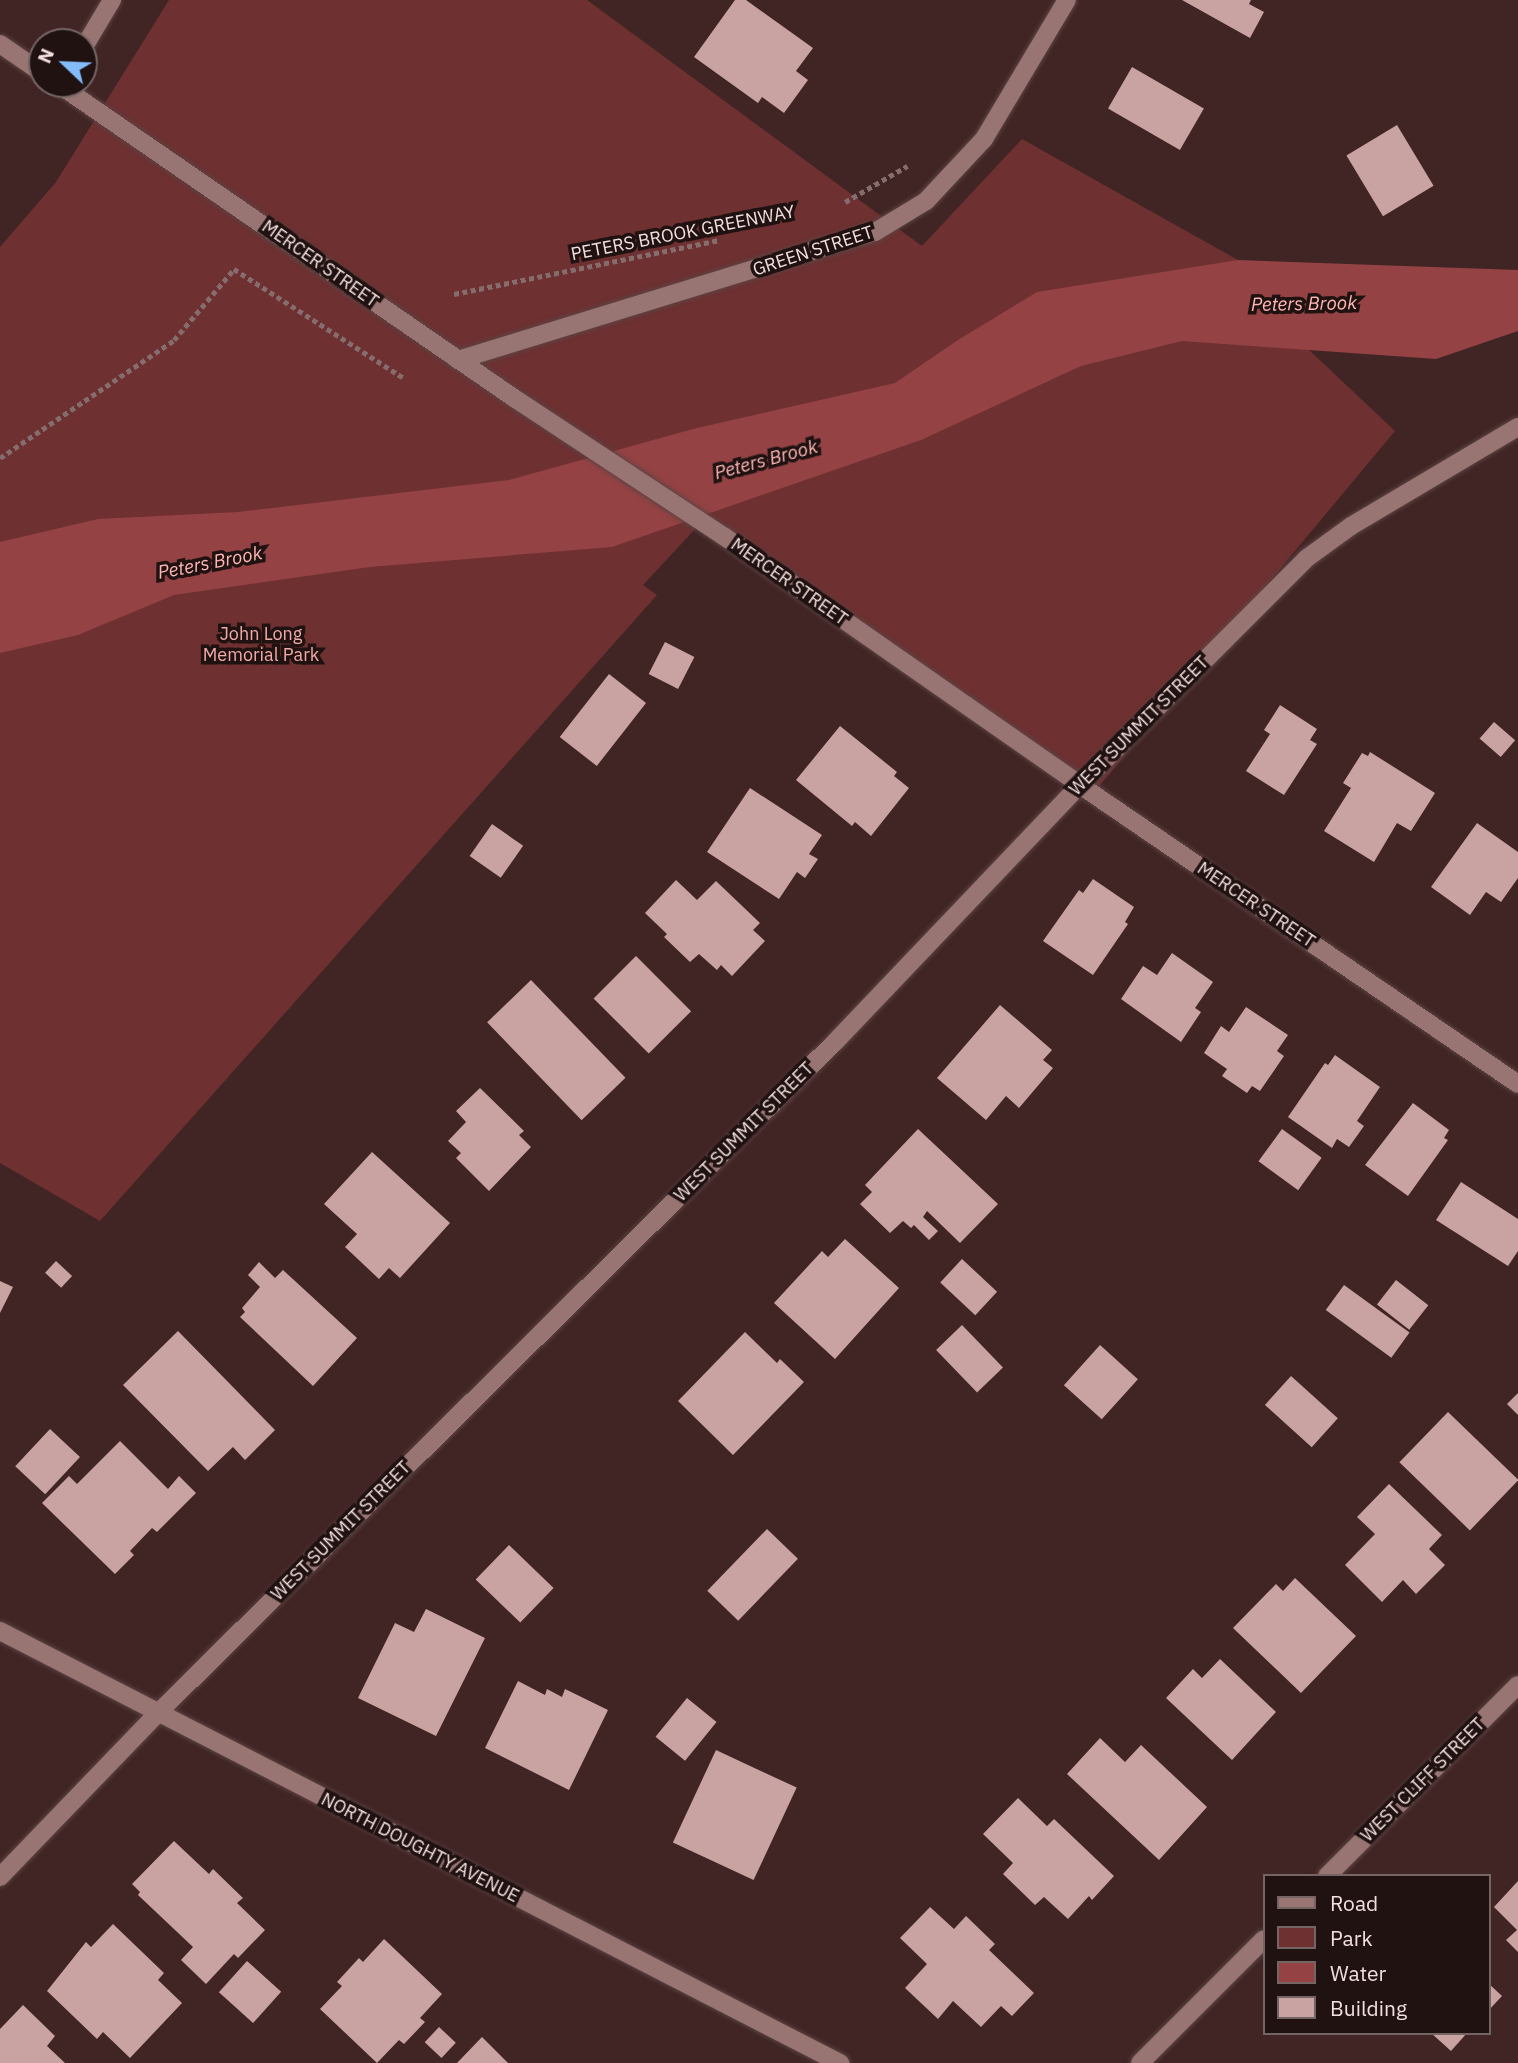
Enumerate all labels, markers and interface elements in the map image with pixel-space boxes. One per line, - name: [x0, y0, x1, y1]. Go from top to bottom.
- north arrow: [28, 28, 98, 98]
- text: N: [32, 45, 59, 67]
- street label: PETERS BROOK GREENWAY: [569, 201, 797, 265]
- street label: MERCER STREET: [258, 216, 382, 312]
- street label: GREEN STREET: [750, 221, 876, 281]
- water label: Peters Brook: [1251, 292, 1357, 316]
- water label: Peters Brook: [712, 435, 820, 485]
- street label: MERCER STREET: [727, 534, 851, 630]
- water label: Peters Brook: [156, 542, 264, 584]
- park label: John Long Memorial Park: [203, 624, 319, 666]
- street label: WEST SUMMIT STREET: [1065, 652, 1213, 800]
- street label: MERCER STREET: [1193, 858, 1319, 952]
- street label: WEST SUMMIT STREET: [670, 1058, 818, 1206]
- street label: WEST SUMMIT STREET: [267, 1457, 415, 1605]
- street label: WEST CLIFF STREET: [1357, 1714, 1489, 1846]
- street label: NORTH DOUGHTY AVENUE: [317, 1789, 523, 1907]
- legend: [1262, 1874, 1490, 2035]
- text: Road: [1330, 1889, 1378, 1917]
- text: Park: [1330, 1924, 1373, 1952]
- text: Water: [1330, 1959, 1386, 1987]
- text: Building: [1330, 1994, 1407, 2022]

